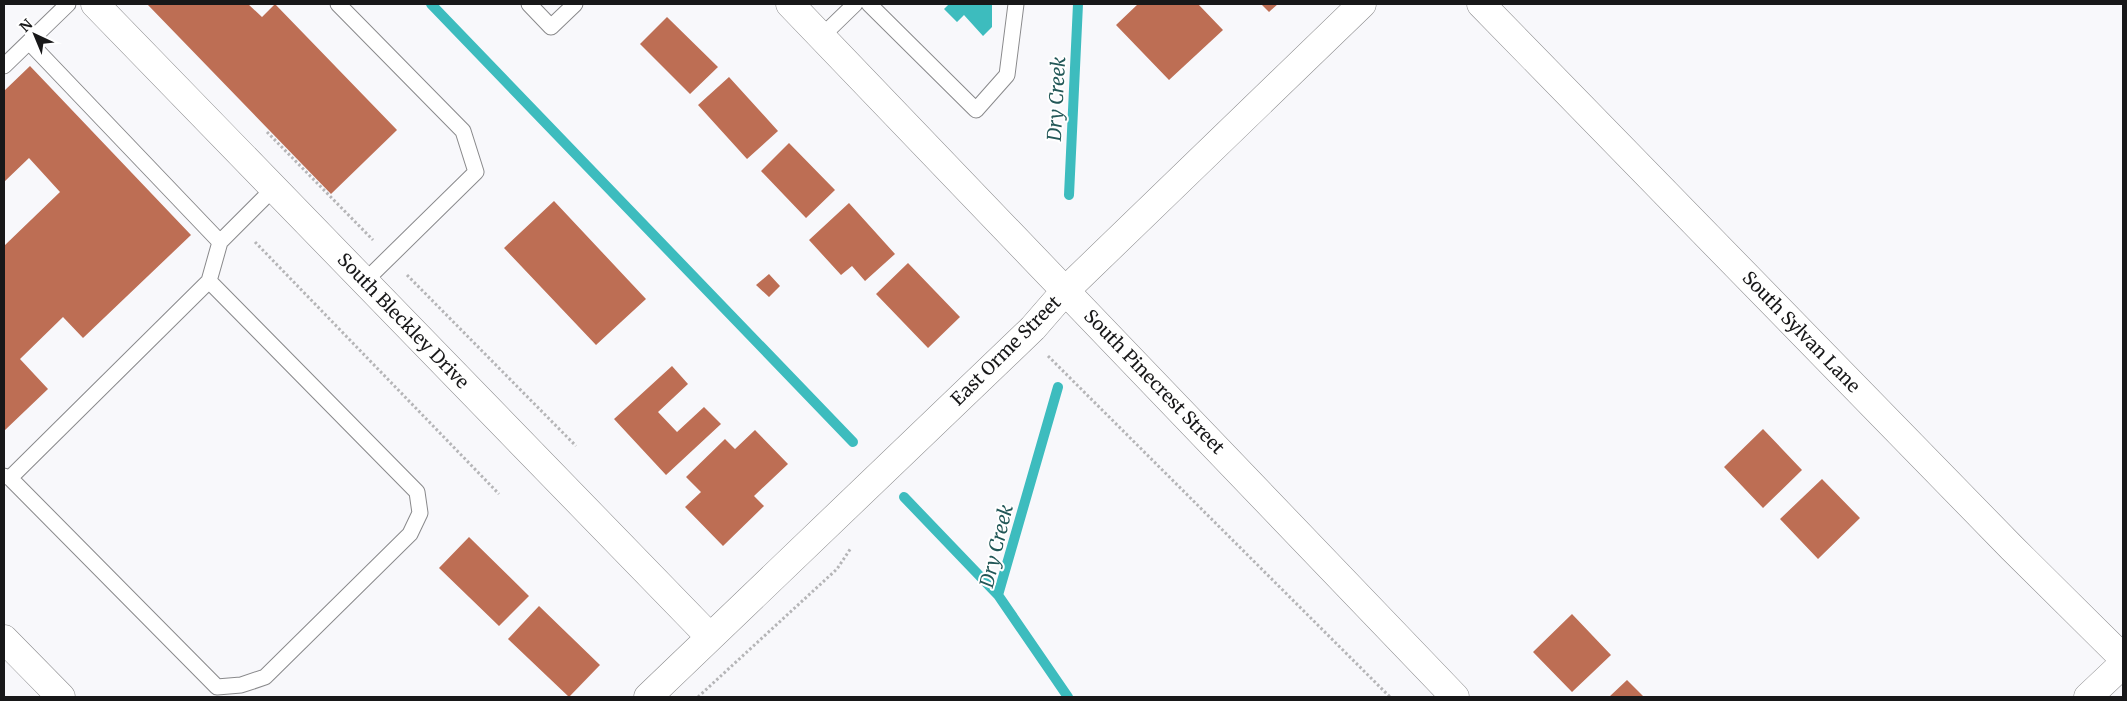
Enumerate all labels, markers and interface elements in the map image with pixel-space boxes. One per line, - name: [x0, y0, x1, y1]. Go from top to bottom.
- north arrow: [10, 10, 60, 60]
- text: N: [16, 15, 36, 36]
- water label: Dry Creek: [1042, 56, 1070, 143]
- street label: South Bleckley Drive: [333, 248, 474, 393]
- street label: South Sylvan Lane: [1738, 266, 1865, 397]
- street label: East Orme Street: [946, 291, 1065, 410]
- street label: South Pinecrest Street: [1079, 304, 1229, 459]
- water label: Dry Creek: [974, 501, 1018, 591]

